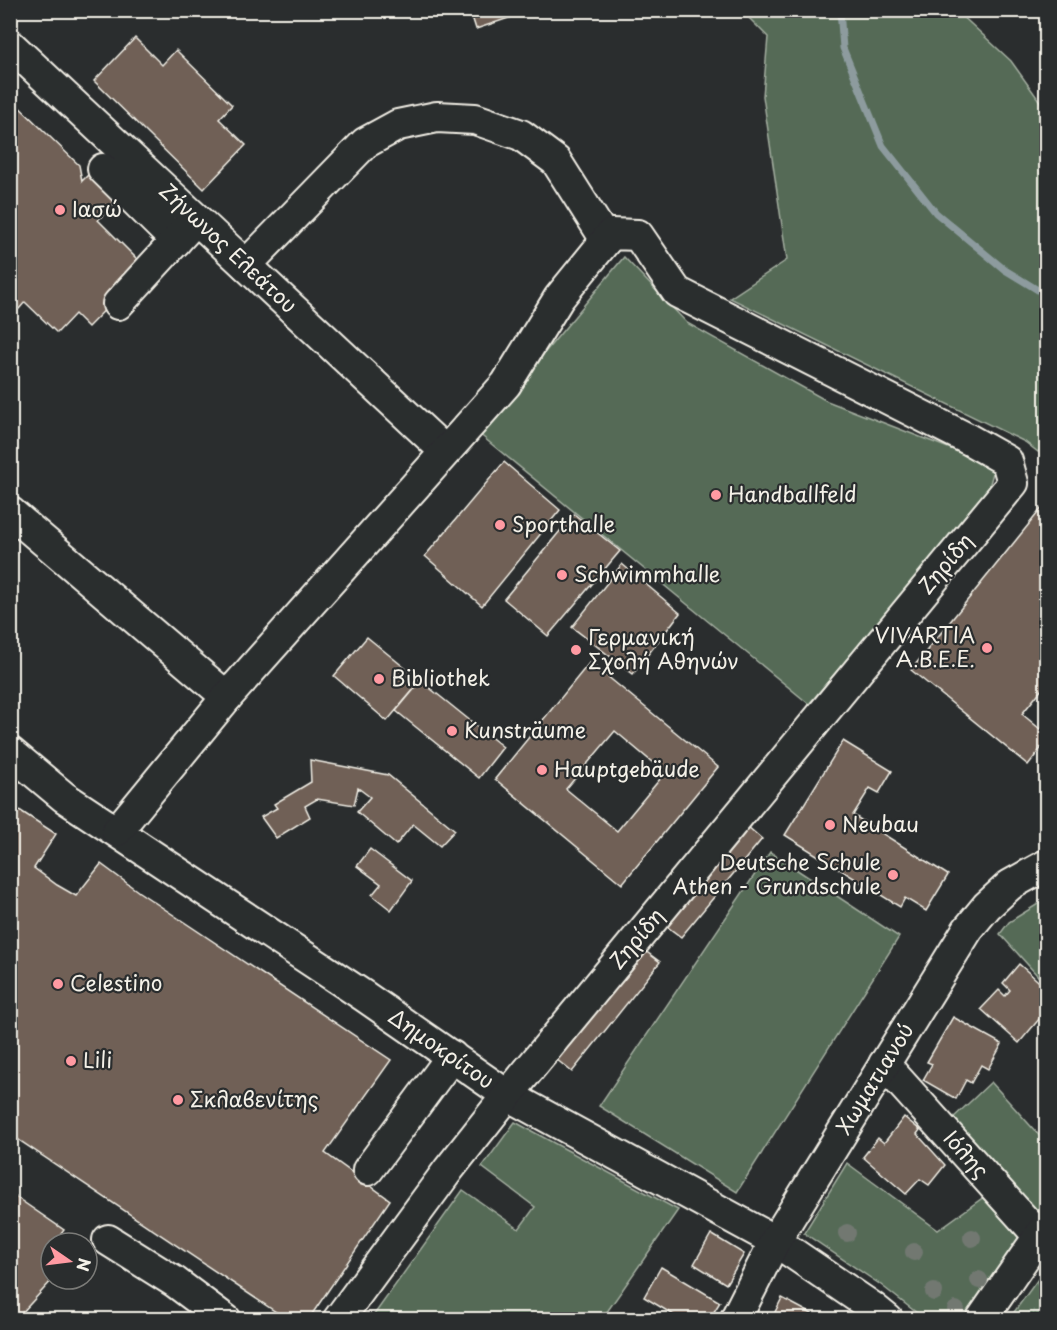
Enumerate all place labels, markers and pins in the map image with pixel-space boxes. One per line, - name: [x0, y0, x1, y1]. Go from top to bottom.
- place label: Ιασώ: [72, 192, 122, 224]
- marker: Ιασώ: [53, 203, 67, 217]
- place label: Handballfeld: [728, 477, 857, 509]
- marker: Handballfeld: [709, 488, 723, 502]
- place label: Sporthalle: [512, 507, 615, 539]
- marker: Sporthalle: [493, 518, 507, 532]
- place label: Schwimmhalle: [574, 557, 720, 589]
- marker: Schwimmhalle: [555, 568, 569, 582]
- place label: VIVARTIA A.B.E.E.: [875, 618, 975, 674]
- place label: Γερμανική Σχολή Αθηνών: [588, 620, 739, 676]
- marker: VIVARTIA A.B.E.E.: [980, 641, 994, 655]
- marker: Γερμανική Σχολή Αθηνών: [569, 643, 583, 657]
- place label: Bibliothek: [391, 661, 490, 693]
- marker: Bibliothek: [372, 672, 386, 686]
- place label: Kunsträume: [464, 713, 586, 745]
- marker: Kunsträume: [445, 724, 459, 738]
- place label: Hauptgebäude: [554, 752, 700, 784]
- marker: Hauptgebäude: [535, 763, 549, 777]
- place label: Neubau: [842, 807, 919, 839]
- marker: Neubau: [823, 818, 837, 832]
- place label: Deutsche Schule Athen - Grundschule: [673, 845, 881, 901]
- marker: Deutsche Schule Athen - Grundschule: [886, 868, 900, 882]
- place label: Celestino: [70, 966, 162, 998]
- marker: Celestino: [51, 977, 65, 991]
- place label: Lili: [83, 1043, 112, 1075]
- marker: Lili: [64, 1054, 78, 1068]
- place label: Σκλαβενίτης: [190, 1082, 319, 1114]
- marker: Σκλαβενίτης: [171, 1093, 185, 1107]

